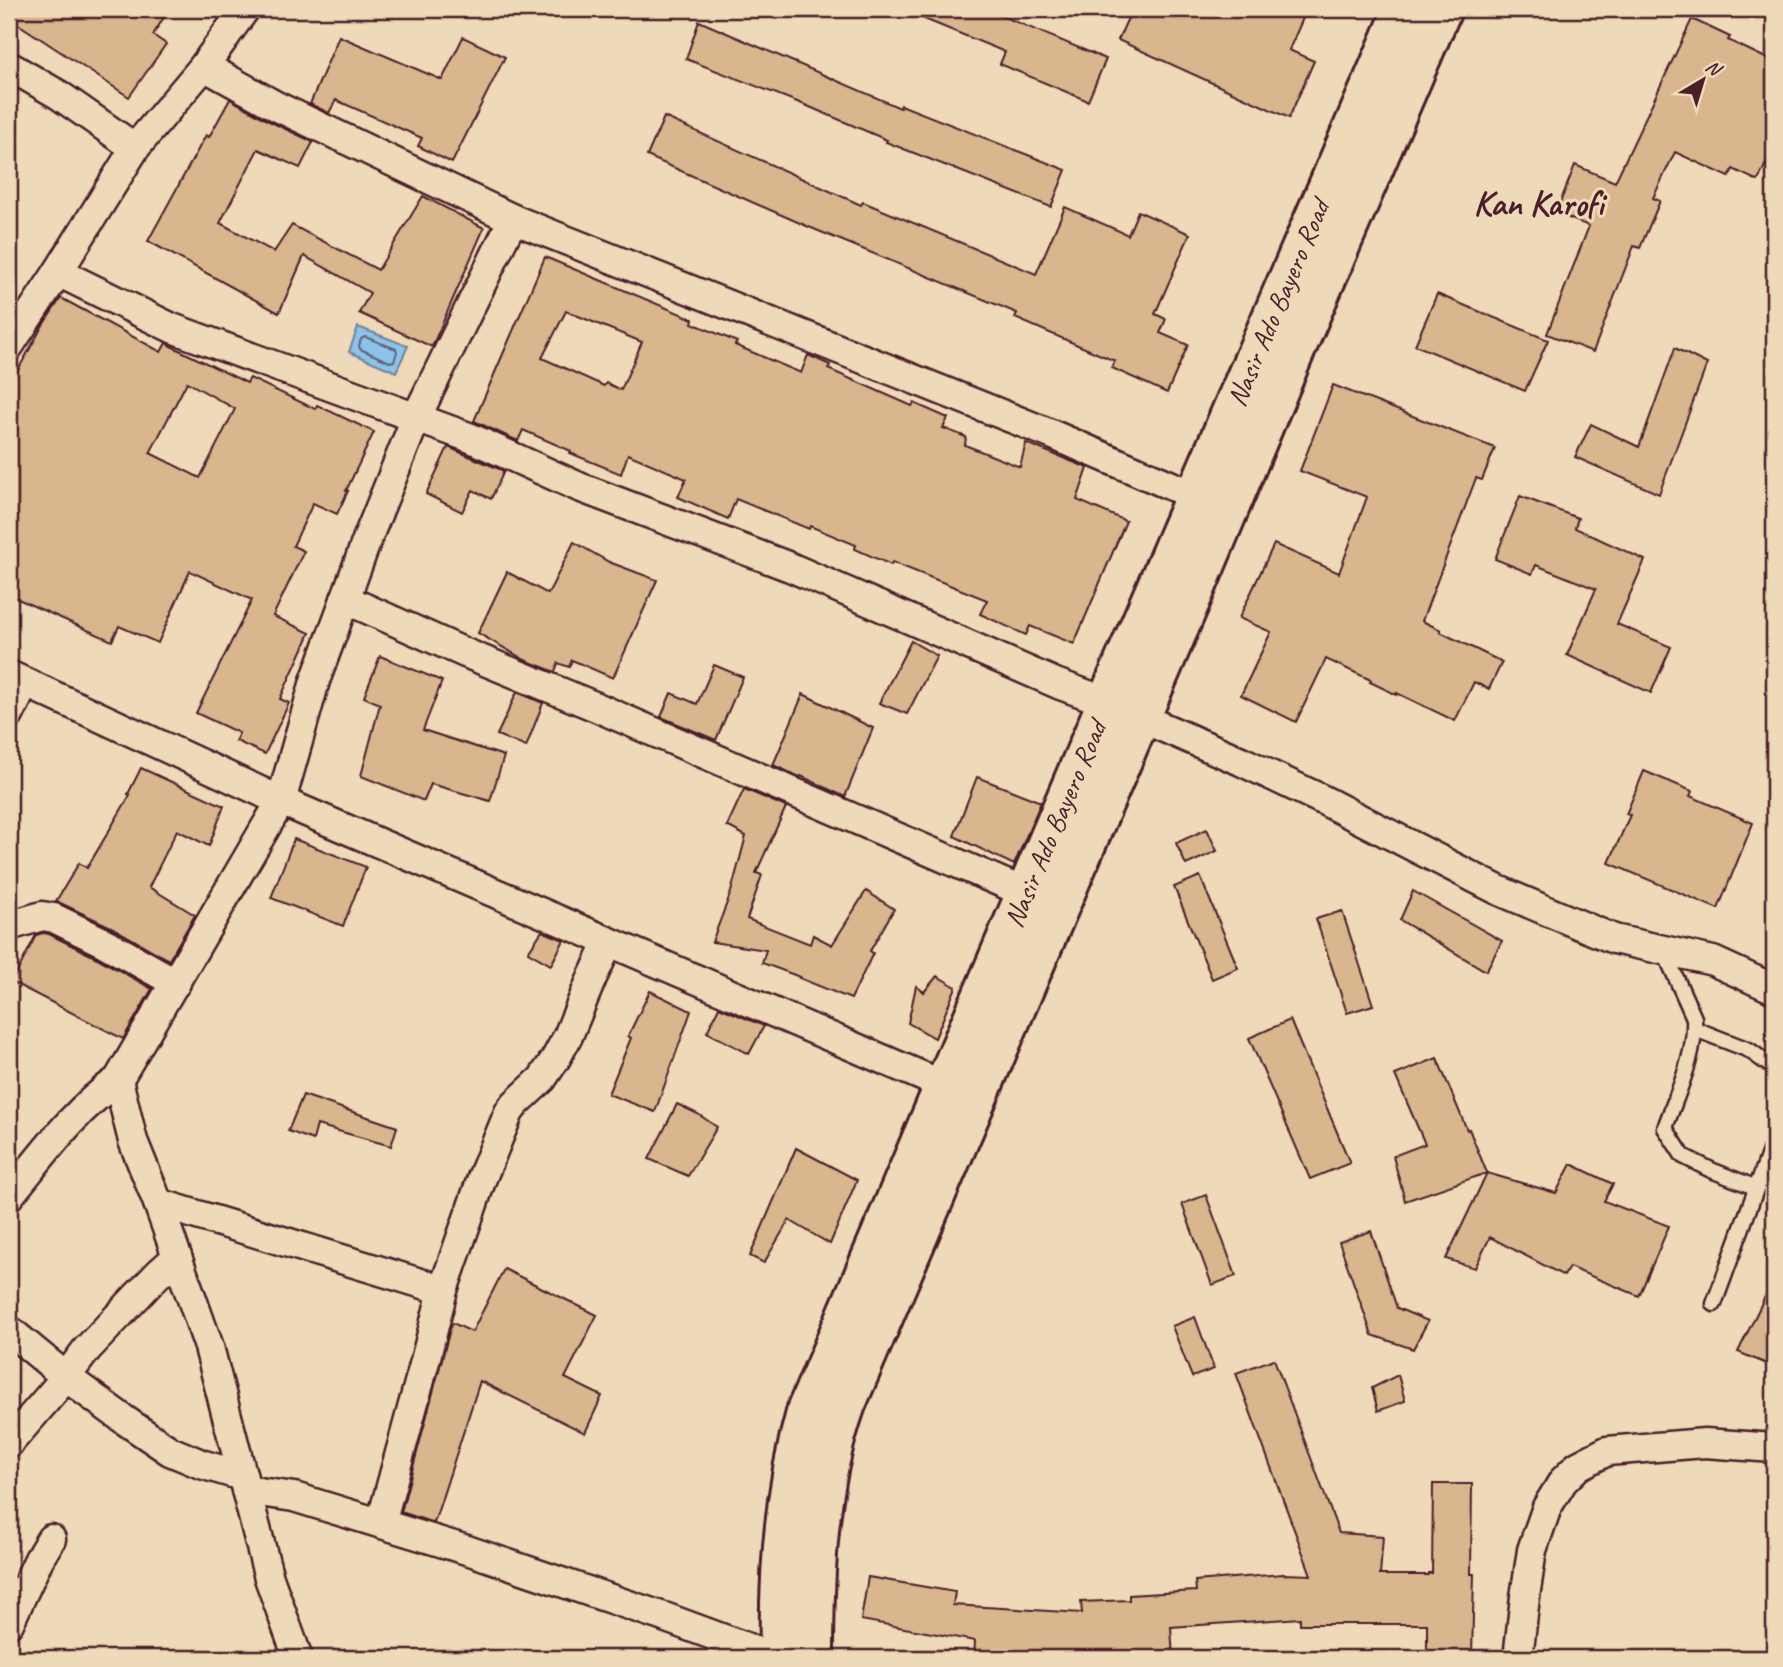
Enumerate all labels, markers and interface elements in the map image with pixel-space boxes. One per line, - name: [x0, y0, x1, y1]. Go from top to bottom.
- north arrow: [1668, 46, 1738, 116]
- text: N: [1701, 54, 1727, 82]
- district label: Kan Karofi: [1474, 181, 1608, 226]
- street label: Nasir Ado Bayero Road: [1219, 191, 1339, 411]
- street label: Nasir Ado Bayero Road: [996, 712, 1116, 932]

